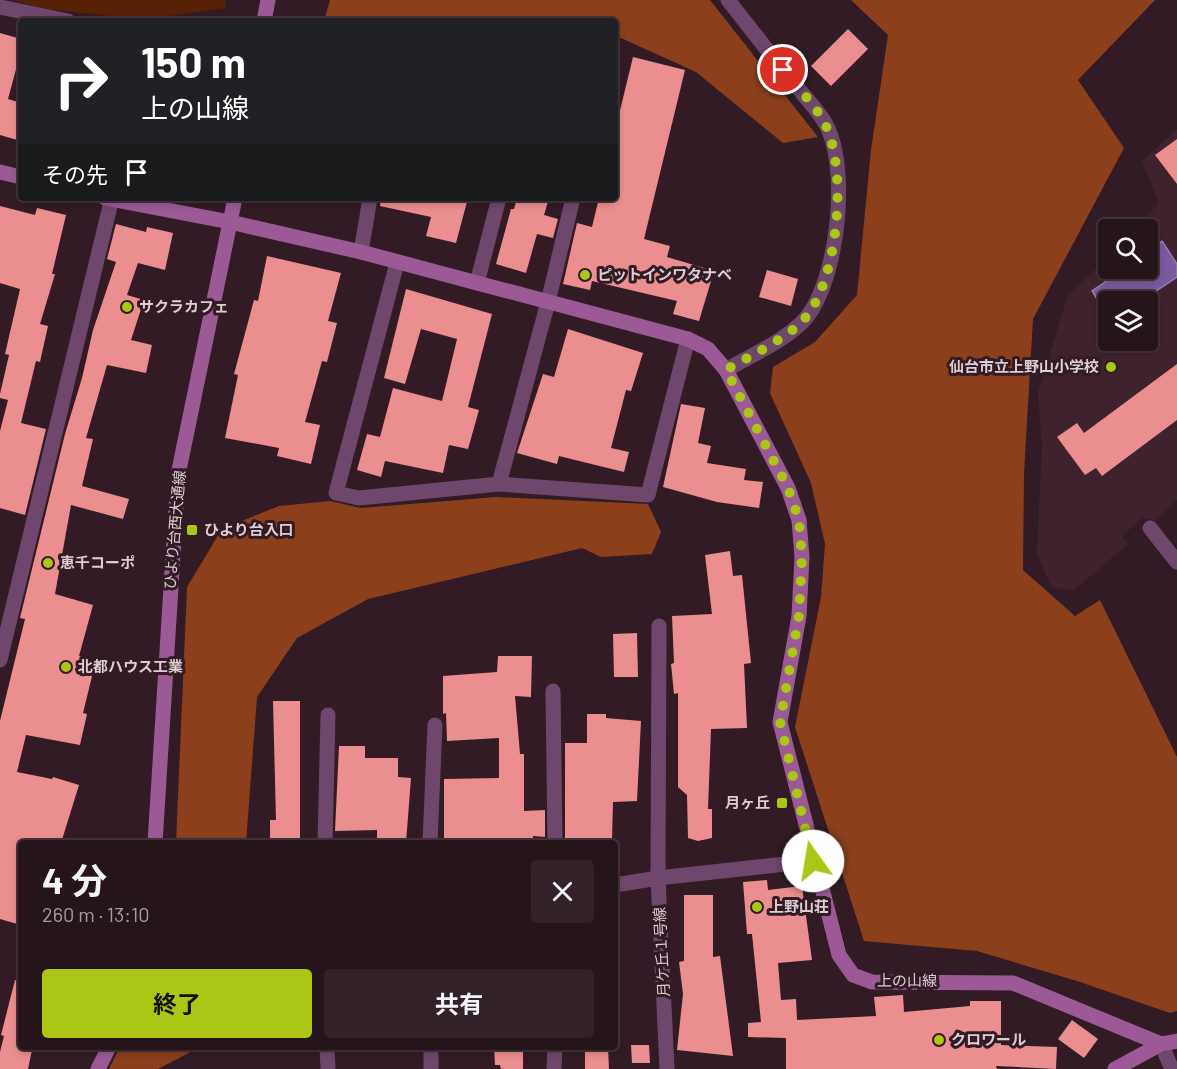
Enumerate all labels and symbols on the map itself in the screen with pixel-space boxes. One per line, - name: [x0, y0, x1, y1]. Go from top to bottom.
- pin: [757, 44, 808, 95]
- place label: ピットインワタナベ: [597, 265, 732, 283]
- marker: ピットインワタナベ: [578, 268, 592, 282]
- place label: サクラカフェ: [139, 297, 229, 315]
- marker: サクラカフェ: [120, 300, 134, 314]
- place label: 仙台市立上野山小学校: [949, 357, 1099, 375]
- marker: 仙台市立上野山小学校: [1104, 360, 1118, 374]
- street label: ひより台西大通線: [160, 470, 188, 590]
- place label: ひより台入口: [204, 520, 294, 538]
- marker: ひより台入口: [185, 523, 199, 537]
- place label: 恵千コーポ: [60, 553, 135, 571]
- marker: 恵千コーポ: [41, 556, 55, 570]
- place label: 北都ハウス工業: [78, 657, 183, 675]
- marker: 北都ハウス工業: [59, 660, 73, 674]
- place label: 月ヶ丘: [725, 793, 770, 811]
- marker: 月ヶ丘: [775, 796, 789, 810]
- position arrow: [781, 829, 845, 893]
- place label: 上野山荘: [769, 897, 829, 915]
- marker: 上野山荘: [750, 900, 764, 914]
- street label: 月ケ丘１号線: [650, 907, 672, 997]
- street label: 上の山線: [877, 971, 937, 989]
- place label: クロワール: [951, 1030, 1026, 1048]
- marker: クロワール: [932, 1033, 946, 1047]

